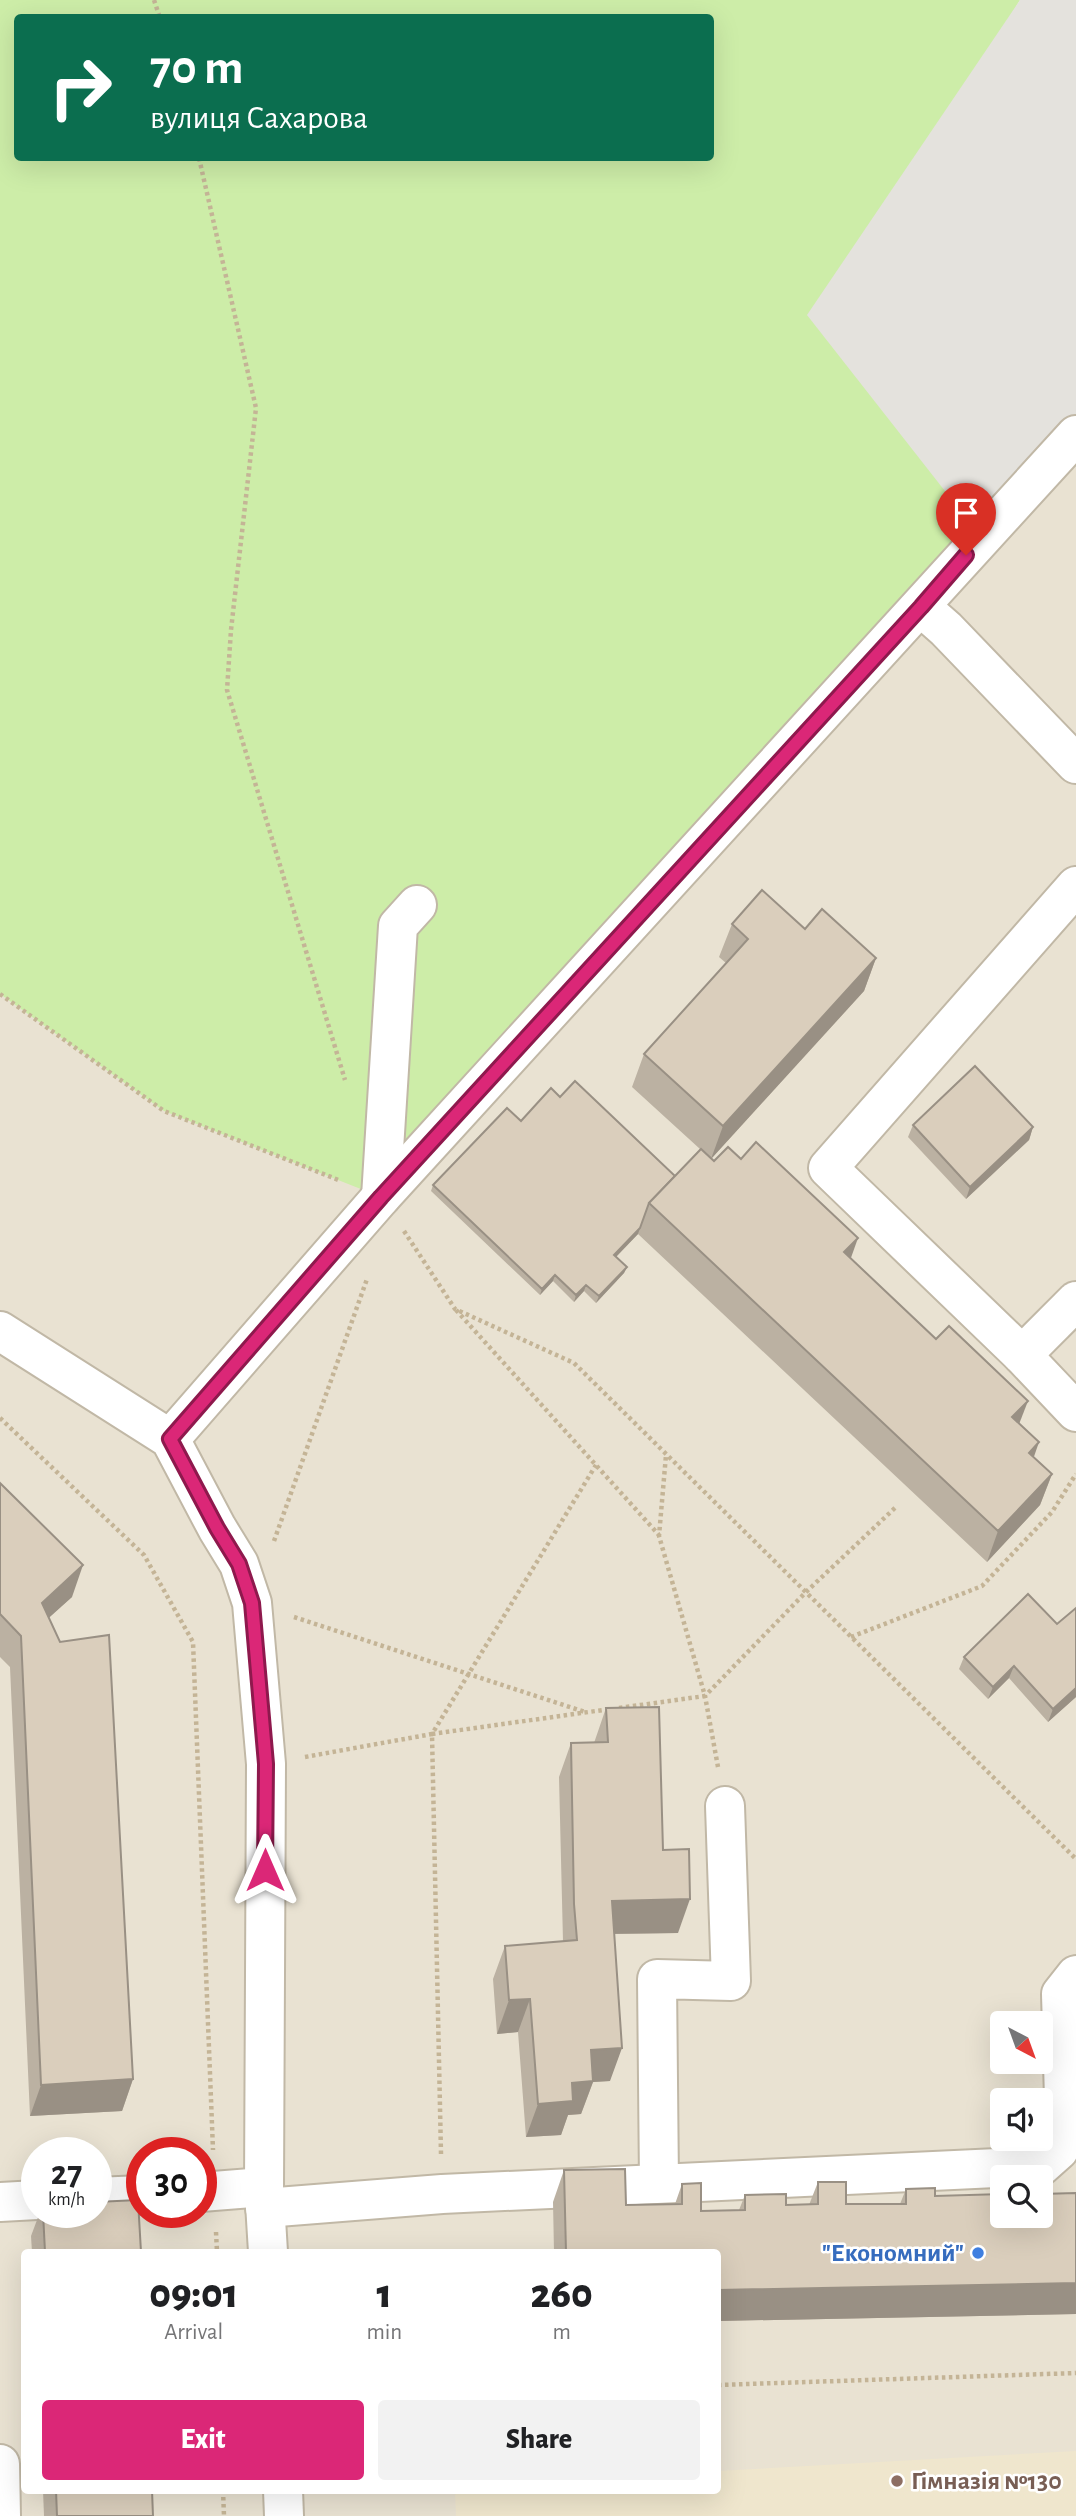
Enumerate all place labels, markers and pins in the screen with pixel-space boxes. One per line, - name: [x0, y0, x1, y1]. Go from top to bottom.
- pin: [936, 483, 996, 555]
- place label: "Економний": [822, 2240, 964, 2266]
- marker: "Економний": [970, 2245, 986, 2261]
- place label: Гімназія №130: [911, 2468, 1062, 2494]
- marker: Гімназія №130: [889, 2473, 905, 2489]

